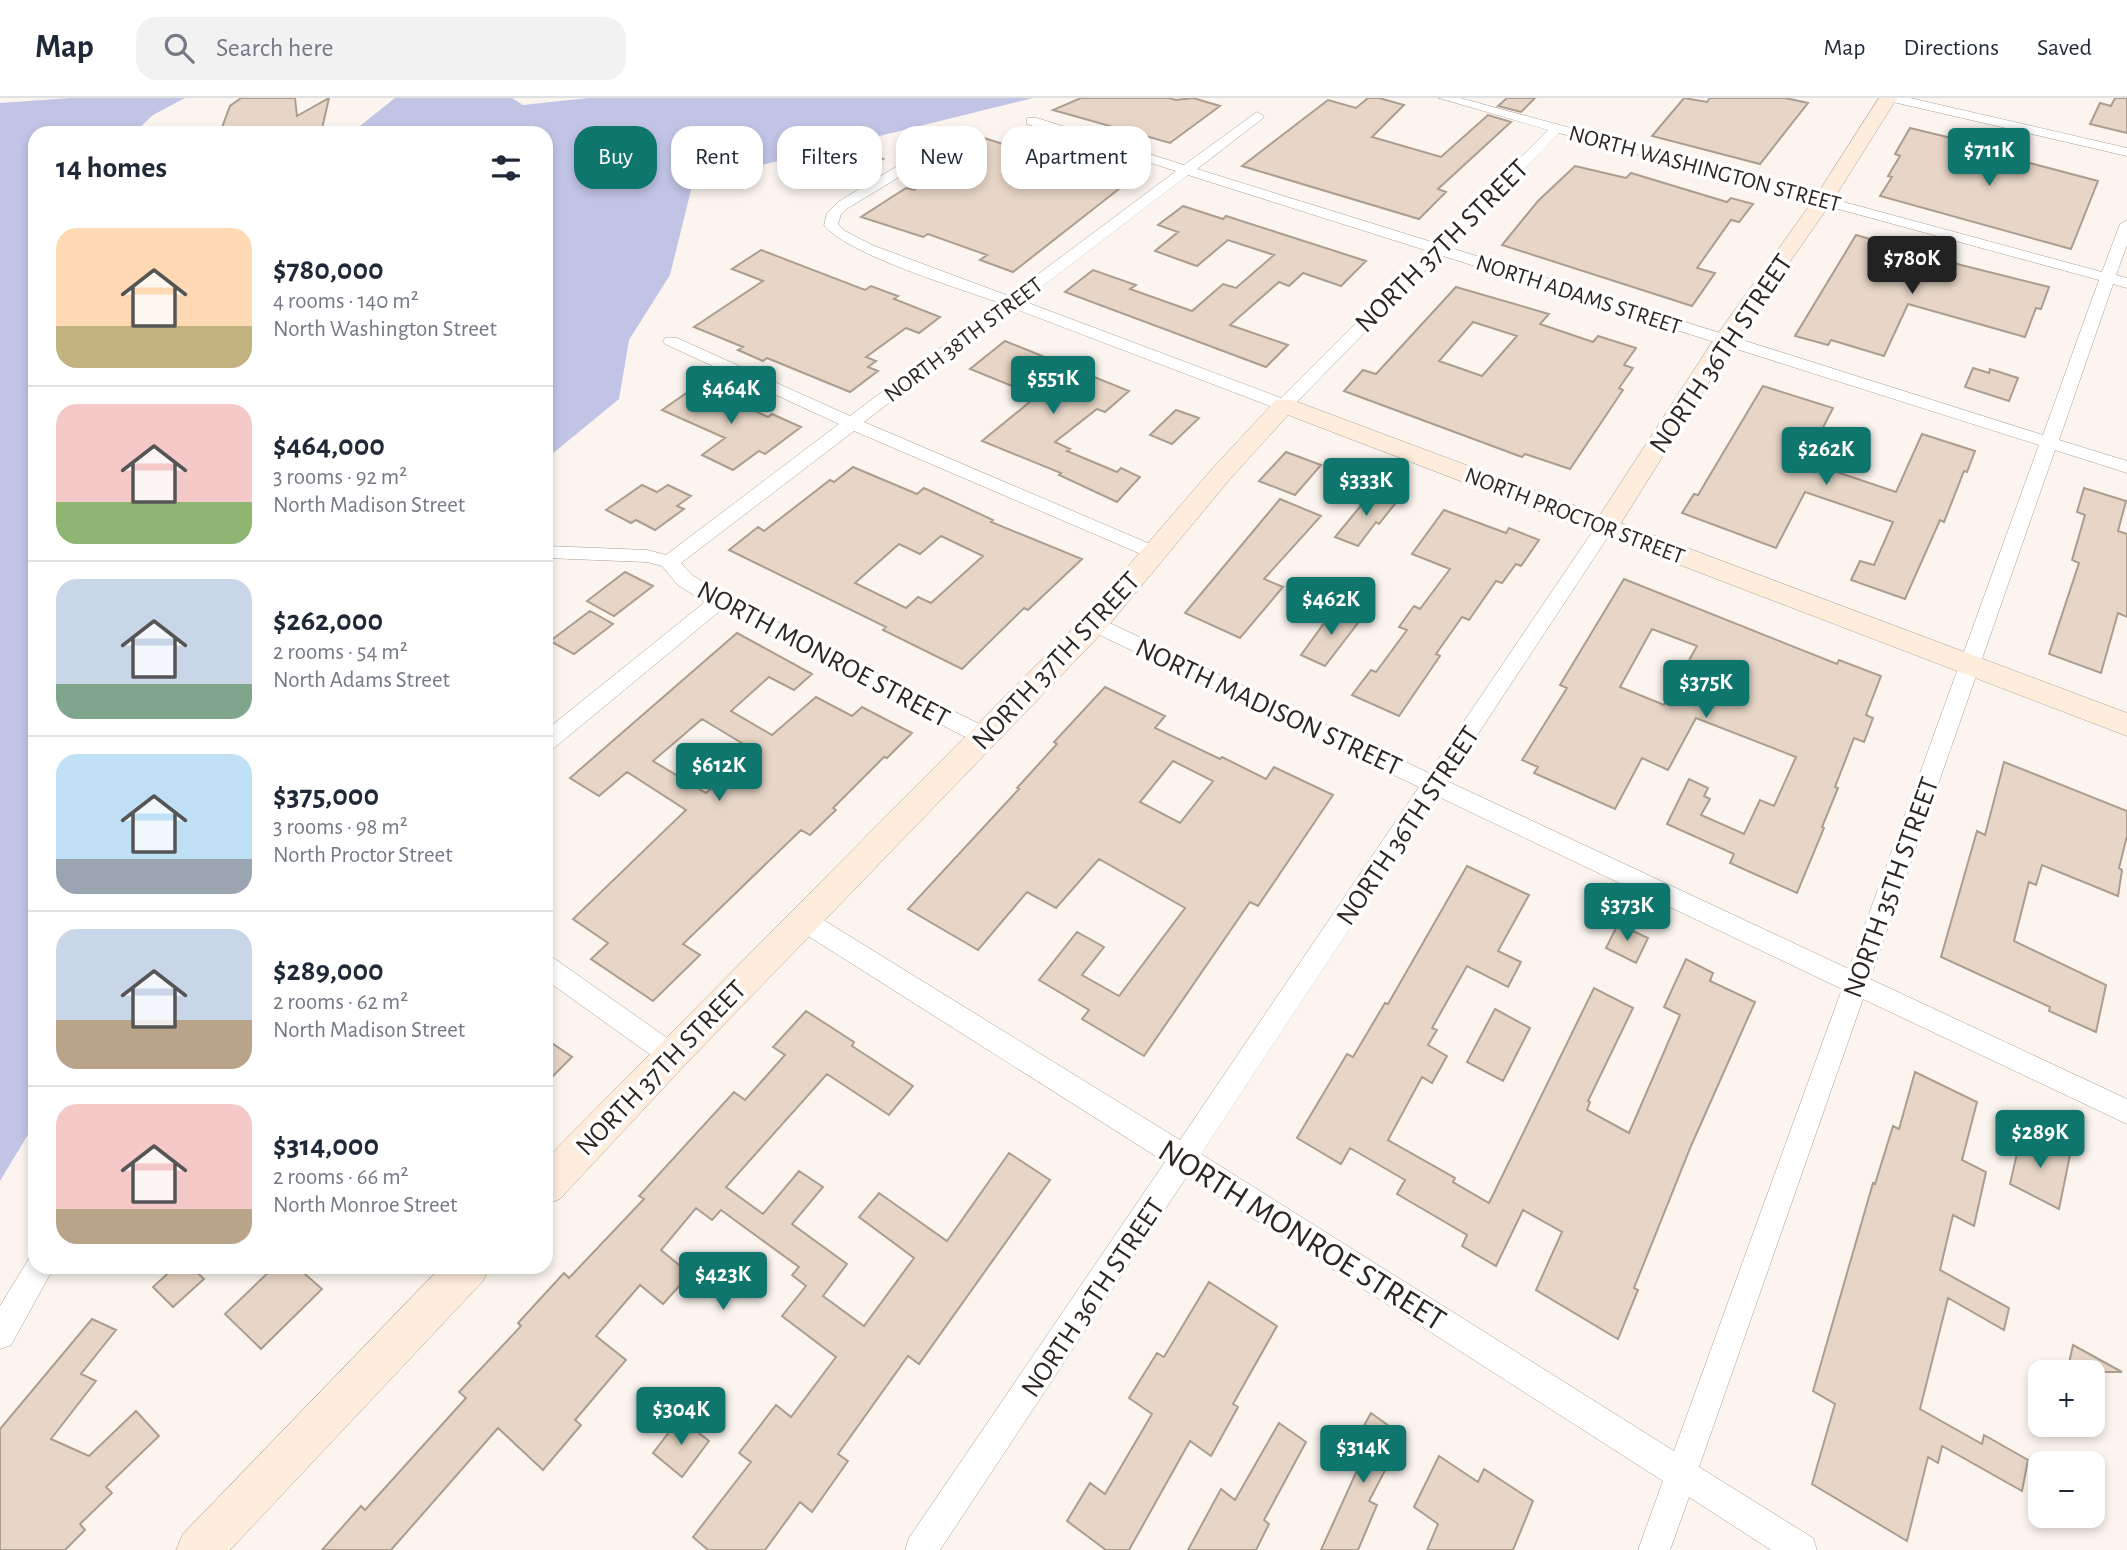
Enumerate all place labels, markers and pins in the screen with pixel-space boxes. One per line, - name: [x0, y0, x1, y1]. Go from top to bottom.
- pin: $711K: [1940, 129, 2038, 188]
- pin: $780K: [1863, 236, 1961, 296]
- pin: $551K: [1004, 356, 1102, 416]
- pin: $464K: [682, 366, 780, 426]
- pin: $262K: [1777, 428, 1875, 487]
- pin: $333K: [1317, 458, 1415, 518]
- pin: $462K: [1282, 578, 1380, 637]
- pin: $375K: [1657, 660, 1755, 720]
- pin: $612K: [670, 744, 768, 803]
- pin: $373K: [1578, 884, 1676, 943]
- pin: $289K: [1991, 1110, 2089, 1170]
- pin: $423K: [674, 1252, 772, 1312]
- pin: $304K: [632, 1388, 730, 1447]
- pin: $314K: [1314, 1426, 1412, 1485]

